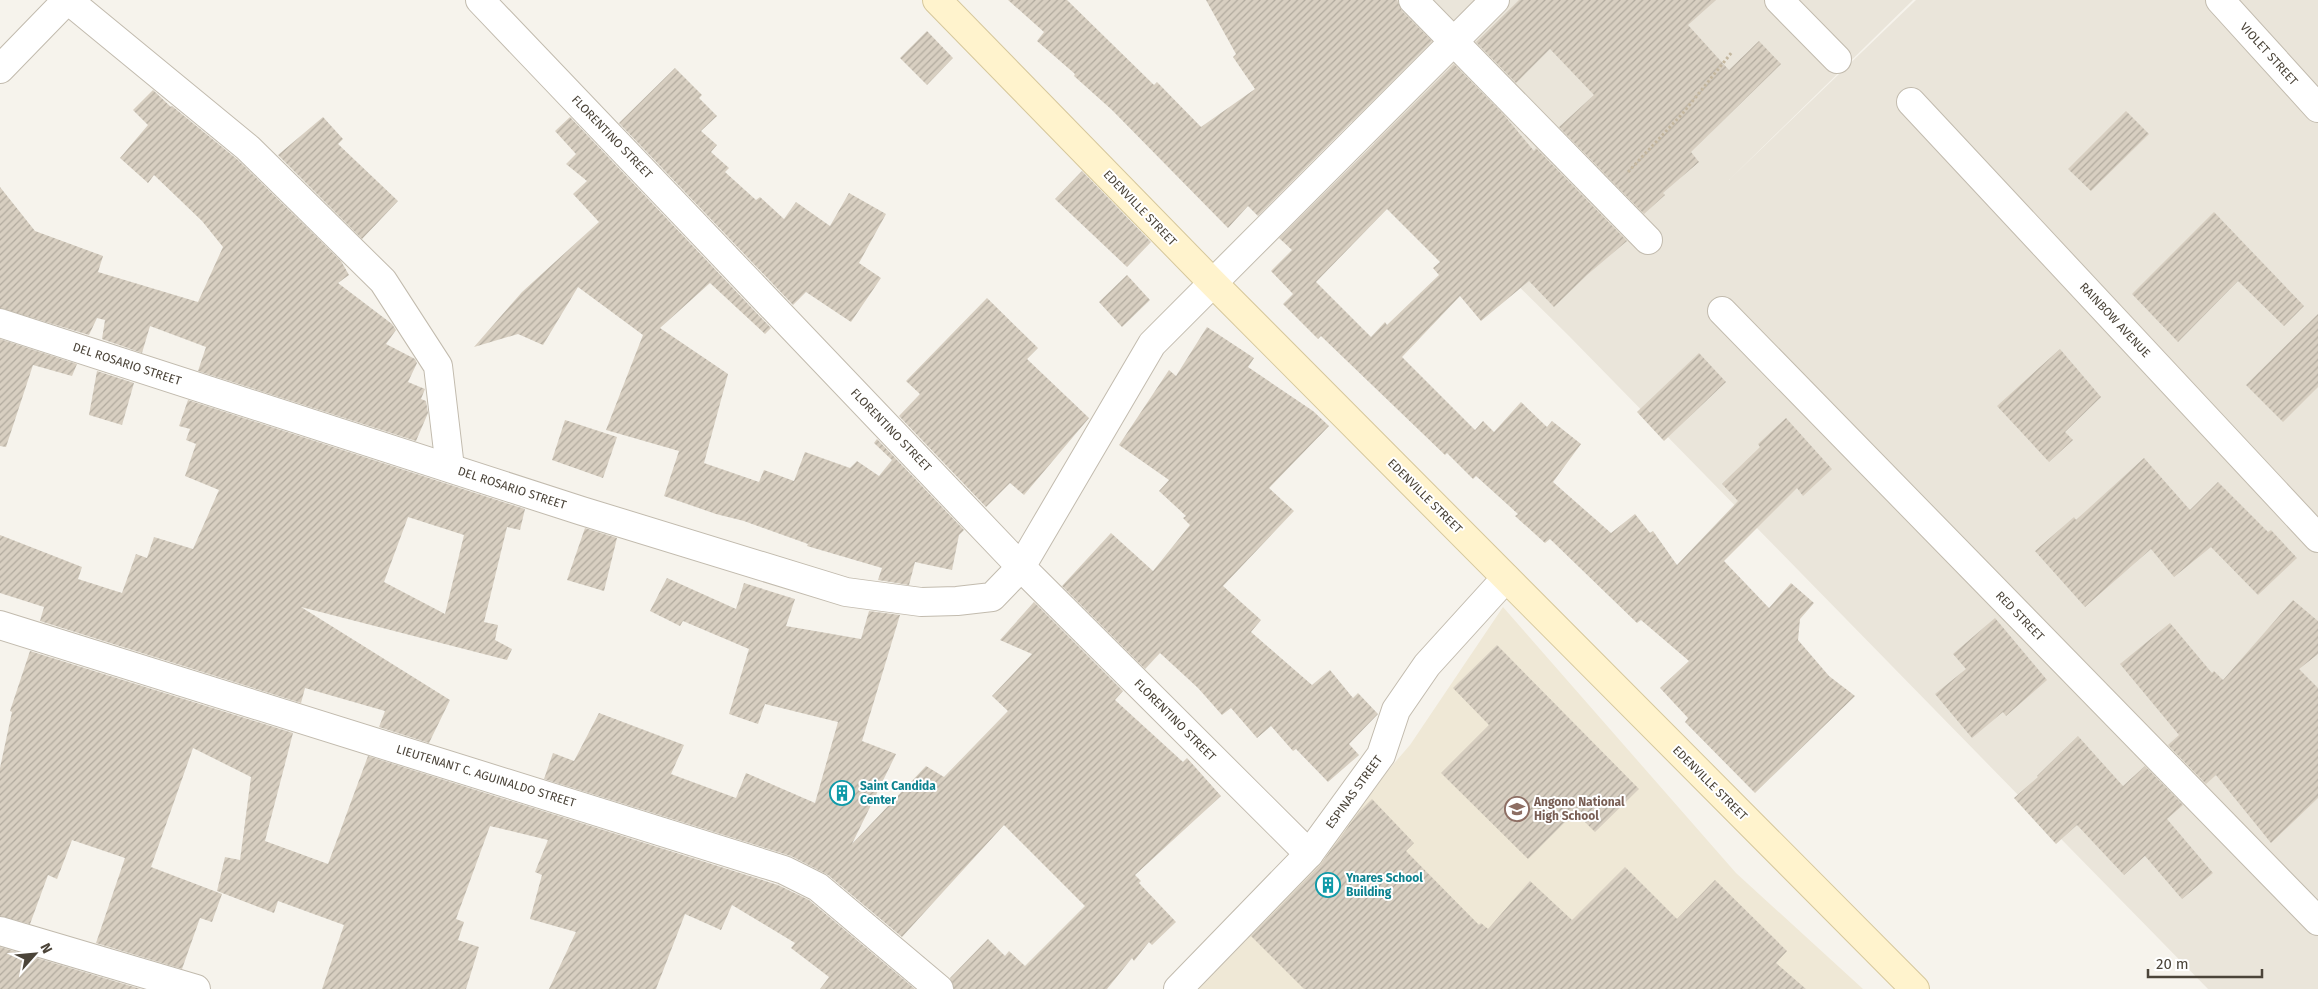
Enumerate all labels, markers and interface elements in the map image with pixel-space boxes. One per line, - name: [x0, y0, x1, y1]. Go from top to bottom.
- street label: VIOLET STREET: [2237, 20, 2301, 89]
- street label: FLORENTINO STREET: [569, 93, 656, 182]
- street label: EDENVILLE STREET: [1100, 167, 1180, 249]
- street label: RAINBOW AVENUE: [2077, 280, 2153, 360]
- street label: DEL ROSARIO STREET: [71, 340, 184, 388]
- street label: FLORENTINO STREET: [848, 386, 935, 475]
- street label: EDENVILLE STREET: [1385, 456, 1466, 537]
- street label: DEL ROSARIO STREET: [456, 464, 569, 512]
- street label: RED STREET: [1993, 588, 2048, 644]
- street label: FLORENTINO STREET: [1131, 676, 1219, 764]
- street label: LIEUTENANT C. AGUINALDO STREET: [395, 742, 578, 810]
- street label: EDENVILLE STREET: [1670, 743, 1751, 824]
- street label: ESPINAS STREET: [1323, 752, 1386, 831]
- place label: Saint Candida Center: [860, 779, 936, 807]
- building icon: Saint Candida Center: [829, 780, 855, 806]
- place label: Angono National High School: [1533, 795, 1625, 823]
- school or university icon: Angono National High School: [1504, 796, 1530, 822]
- place label: Ynares School Building: [1345, 871, 1423, 899]
- building icon: Ynares School Building: [1315, 872, 1341, 898]
- north arrow: [10, 929, 60, 979]
- text: N: [36, 940, 56, 956]
- scale bar: [2148, 946, 2262, 978]
- text: 20 m: [2156, 955, 2189, 973]

